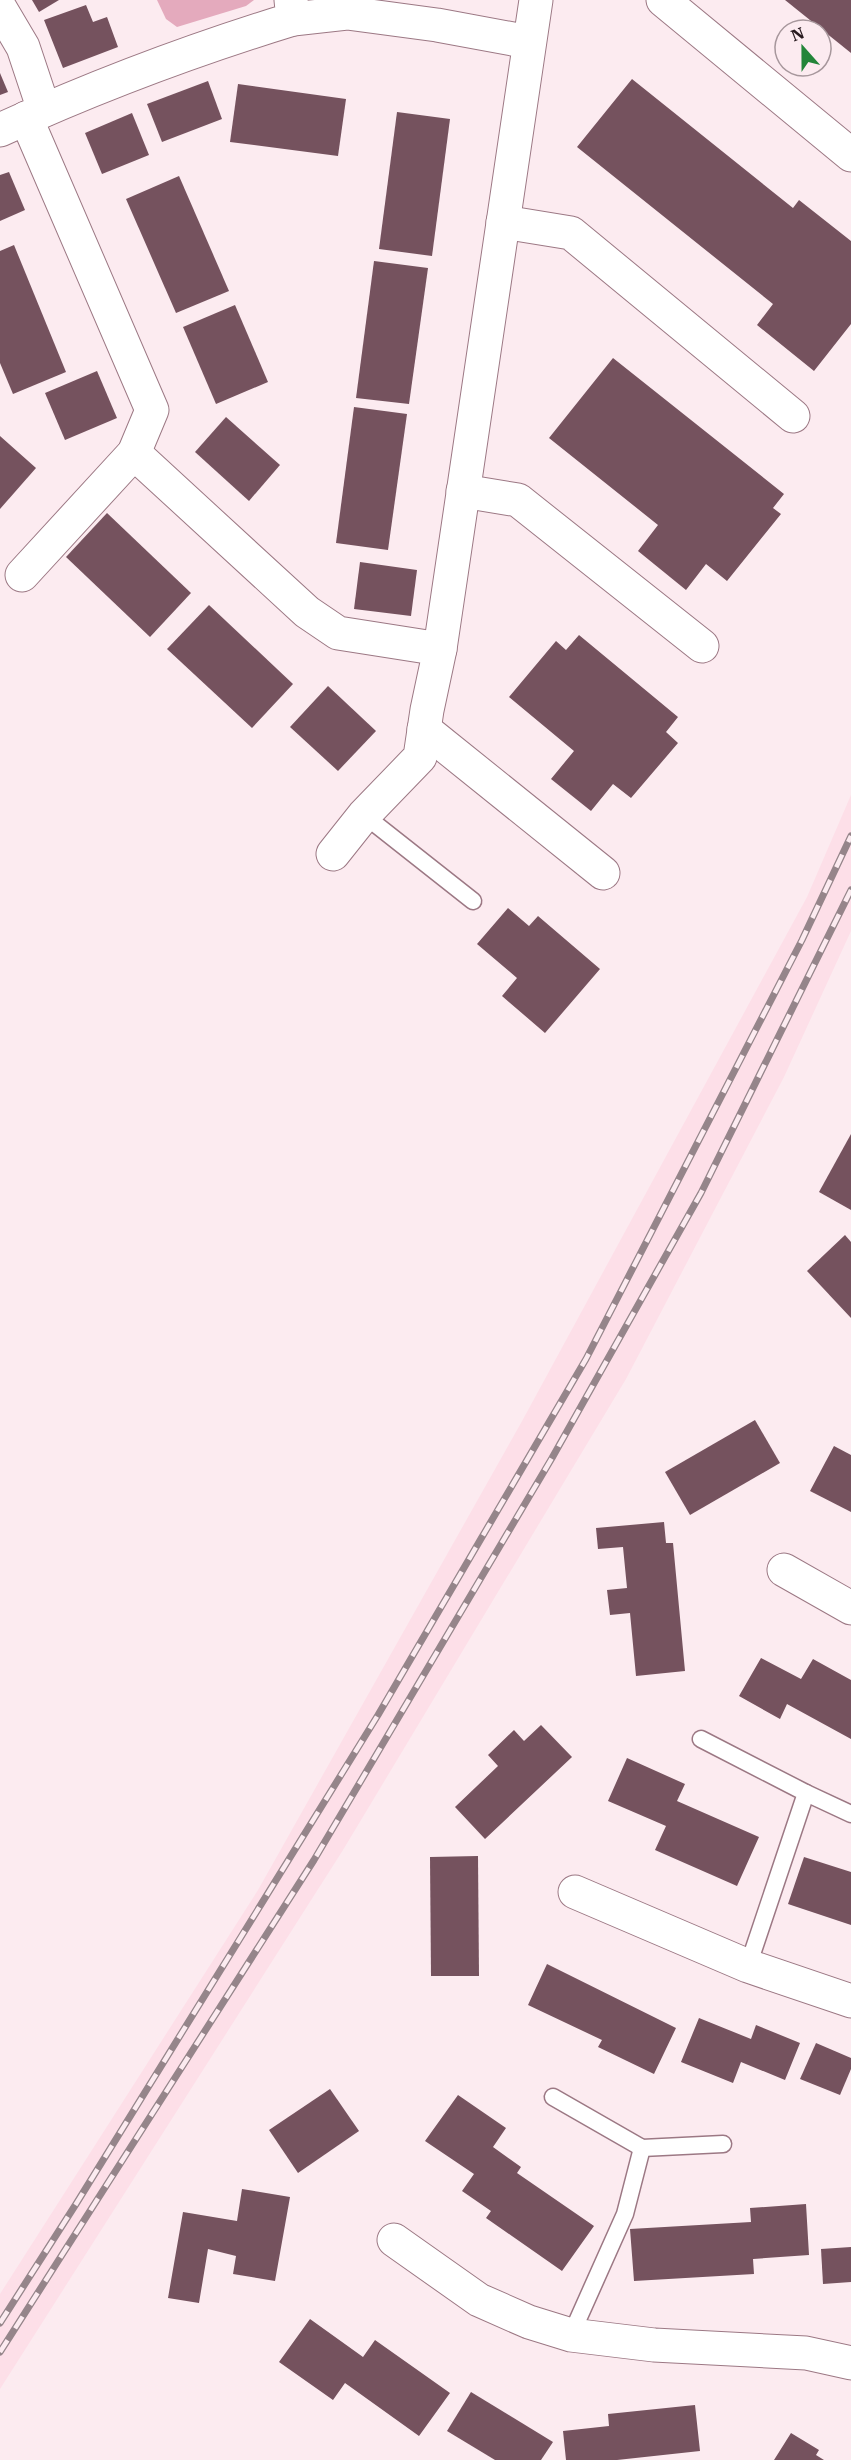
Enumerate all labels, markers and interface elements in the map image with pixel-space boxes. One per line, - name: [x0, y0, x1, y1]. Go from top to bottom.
- north arrow: [773, 18, 833, 78]
- text: N: [788, 22, 807, 46]

